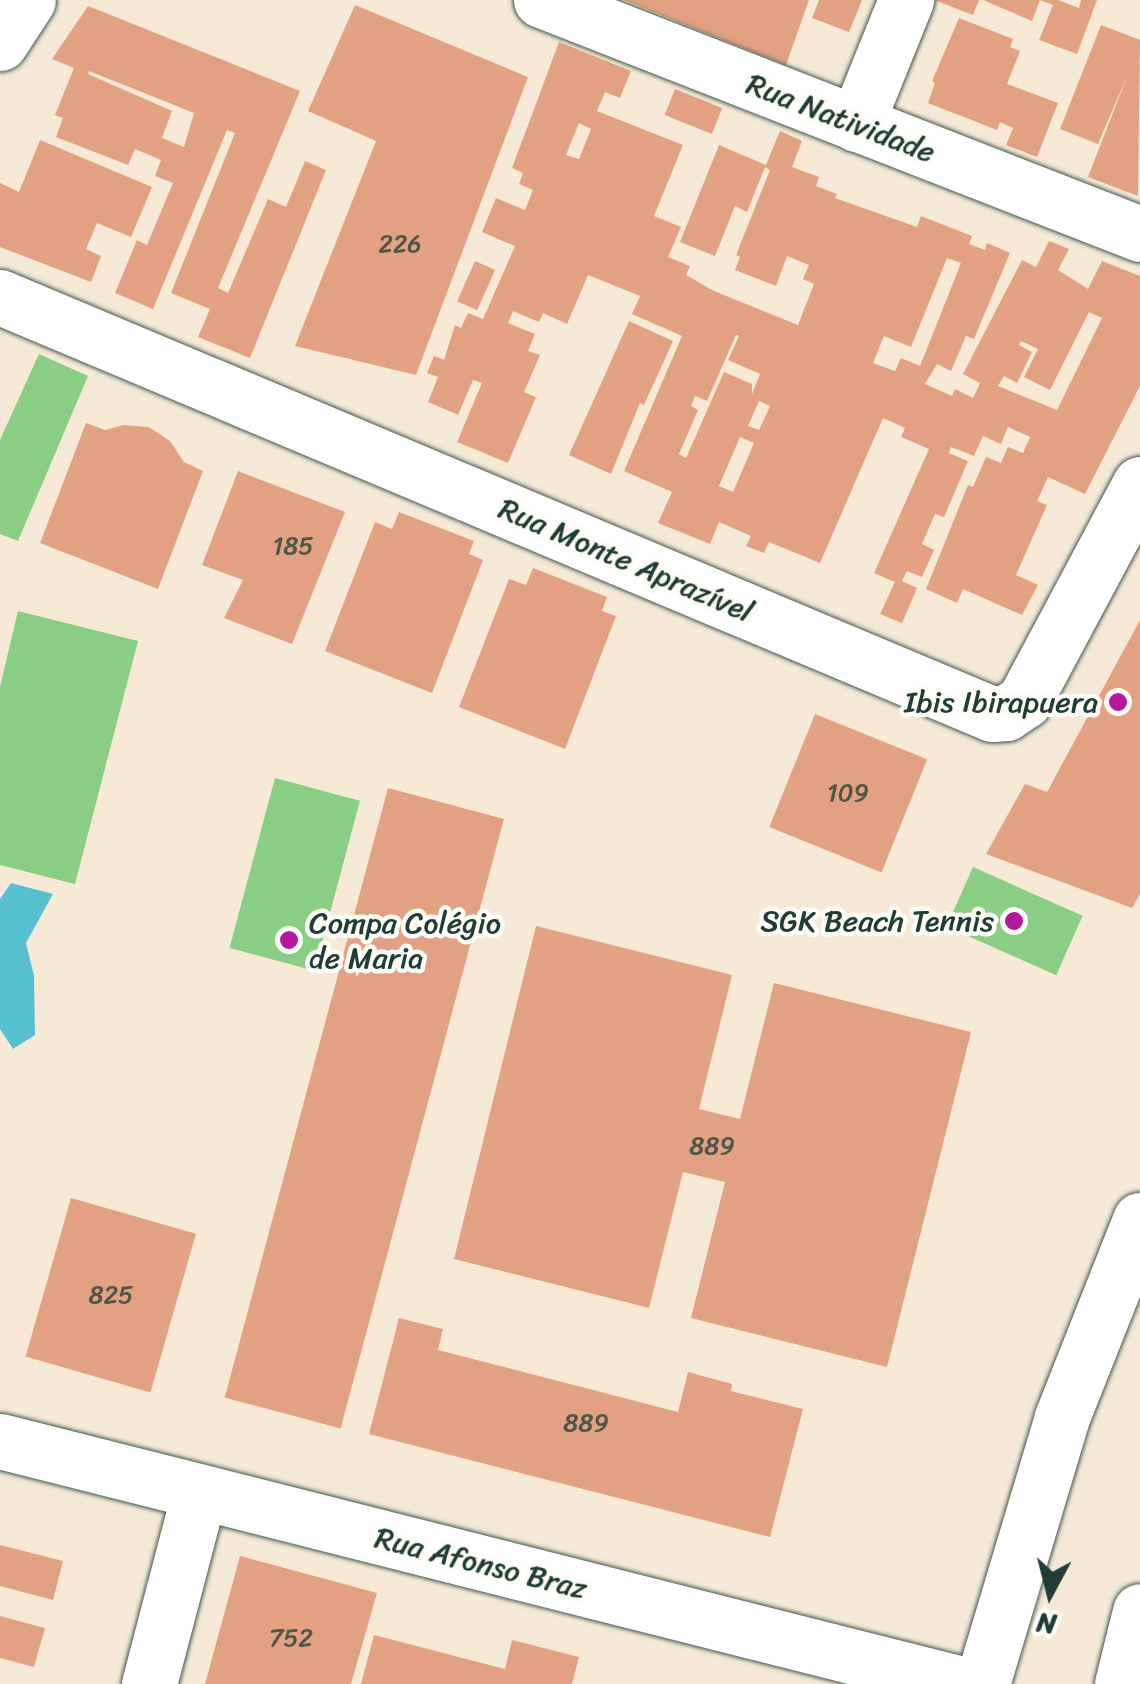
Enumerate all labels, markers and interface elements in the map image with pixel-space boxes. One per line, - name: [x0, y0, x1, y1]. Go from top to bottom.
- street label: Rua Natividade: [742, 66, 940, 170]
- house number: 226: [378, 229, 422, 259]
- street label: Rua Monte Aprazível: [493, 490, 759, 630]
- house number: 185: [272, 531, 314, 561]
- place label: Ibis Ibirapuera: [901, 684, 1098, 720]
- marker: Ibis Ibirapuera: [1107, 691, 1129, 713]
- house number: 109: [827, 778, 869, 808]
- place label: SGK Beach Tennis: [760, 903, 994, 939]
- place label: Compa Colégio de Maria: [309, 905, 501, 976]
- marker: SGK Beach Tennis: [1003, 910, 1025, 932]
- marker: Compa Colégio de Maria: [278, 929, 300, 951]
- house number: 889: [689, 1131, 735, 1161]
- house number: 825: [89, 1280, 133, 1310]
- house number: 889: [563, 1408, 609, 1438]
- street label: Rua Afonso Braz: [371, 1519, 591, 1607]
- north arrow: [1000, 1544, 1100, 1644]
- text: N: [1034, 1599, 1059, 1650]
- house number: 752: [269, 1623, 313, 1653]

